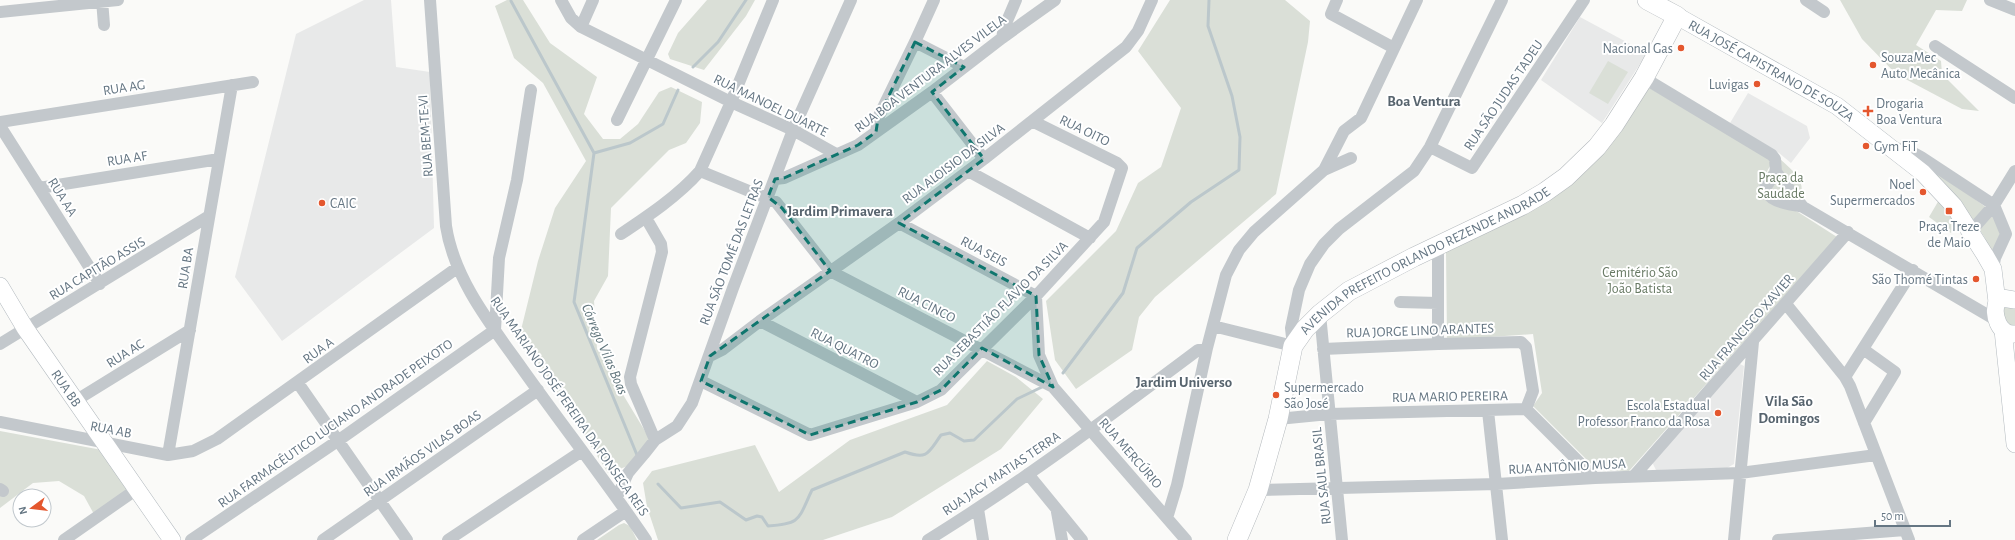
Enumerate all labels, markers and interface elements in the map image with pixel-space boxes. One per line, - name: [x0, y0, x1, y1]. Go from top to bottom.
- street label: RUA BOA VENTURA ALVES VILELA: [852, 12, 1009, 135]
- street label: RUA JOSÉ CAPISTRANO DE SOUZA: [1686, 18, 1856, 125]
- street label: RUA SÃO JUDAS TADEU: [1460, 37, 1546, 153]
- place label: Nacional Gas: [1602, 42, 1673, 56]
- marker: Nacional Gas: [1676, 43, 1686, 53]
- place label: SouzaMec Auto Mecânica: [1881, 51, 1961, 81]
- marker: SouzaMec Auto Mecânica: [1868, 60, 1878, 70]
- street label: RUA MANOEL DUARTE: [711, 72, 830, 140]
- street label: RUA AG: [102, 78, 146, 98]
- place label: Luvigas: [1709, 78, 1749, 92]
- marker: Luvigas: [1752, 79, 1762, 89]
- street label: RUA BEM-TE-VI: [416, 94, 436, 178]
- district label: Boa Ventura: [1387, 94, 1461, 109]
- place label: Drogaria Boa Ventura: [1876, 97, 1943, 127]
- marker: Drogaria Boa Ventura: [1863, 106, 1873, 116]
- street label: RUA OITO: [1057, 113, 1112, 149]
- street label: RUA ALOISIO DA SILVA: [900, 121, 1007, 207]
- place label: Gym FiT: [1874, 140, 1918, 154]
- marker: Gym FiT: [1861, 141, 1871, 151]
- street label: RUA AF: [106, 149, 149, 169]
- park label: Praça da Saudade: [1757, 171, 1805, 201]
- street label: RUA AA: [45, 176, 79, 219]
- street label: RUA SÃO TOMÉ DAS LETRAS: [695, 176, 766, 327]
- place label: Noel Supermercados: [1830, 178, 1915, 208]
- street label: AVENIDA PREFEITO ORLANDO REZENDE ANDRADE: [1298, 185, 1553, 337]
- marker: Noel Supermercados: [1918, 187, 1928, 197]
- place label: CAIC: [330, 197, 356, 211]
- marker: CAIC: [317, 198, 327, 208]
- district label: Jardim Primavera: [787, 204, 893, 219]
- marker: Praça Treze de Maio: [1944, 206, 1954, 216]
- place label: Praça Treze de Maio: [1919, 220, 1979, 250]
- street label: RUA CAPITÃO ASSIS: [46, 233, 148, 303]
- street label: RUA SEIS: [958, 234, 1009, 270]
- street label: RUA SEBASTIÃO FLÁVIO DA SILVA: [929, 237, 1071, 379]
- street label: RUA BA: [176, 246, 196, 290]
- park label: Cemitério São João Batista: [1602, 266, 1678, 296]
- street label: RUA FRANCISCO XAVIER: [1697, 272, 1797, 384]
- place label: São Thomé Tintas: [1872, 273, 1968, 287]
- marker: São Thomé Tintas: [1971, 274, 1981, 284]
- street label: RUA CINCO: [895, 284, 958, 325]
- street label: RUA MARIANO JOSÉ PEREIRA DA FONSECA REIS: [488, 293, 653, 519]
- water label: Córrego Vilas Boas: [579, 301, 631, 397]
- street label: RUA JORGE LINO ARANTES: [1346, 321, 1494, 341]
- street label: RUA QUATRO: [808, 326, 881, 372]
- street label: RUA FARMACÊUTICO LUCIANO ANDRADE PEIXOTO: [215, 335, 456, 511]
- street label: RUA A: [301, 335, 337, 367]
- street label: RUA AC: [104, 337, 147, 371]
- street label: RUA BB: [48, 368, 83, 410]
- district label: Jardim Universo: [1136, 375, 1232, 390]
- place label: Supermercado São José: [1284, 381, 1364, 411]
- street label: RUA MARIO PEREIRA: [1392, 389, 1508, 405]
- marker: Supermercado São José: [1271, 390, 1281, 400]
- district label: Vila São Domingos: [1758, 394, 1820, 426]
- place label: Escola Estadual Professor Franco da Rosa: [1578, 399, 1711, 429]
- street label: RUA IRMÃOS VILAS BOAS: [360, 406, 484, 500]
- marker: Escola Estadual Professor Franco da Rosa: [1713, 408, 1723, 418]
- street label: RUA MERCÚRIO: [1096, 414, 1167, 492]
- street label: RUA AB: [89, 419, 133, 441]
- street label: RUA SAUL BRASIL: [1310, 427, 1334, 525]
- street label: RUA JACY MATIAS TERRA: [940, 429, 1063, 518]
- street label: RUA ANTÔNIO MUSA: [1508, 455, 1626, 477]
- north arrow: [12, 488, 52, 528]
- scale bar: [1875, 502, 1950, 528]
- text: N: [17, 505, 29, 516]
- text: 50 m: [1881, 510, 1904, 522]

